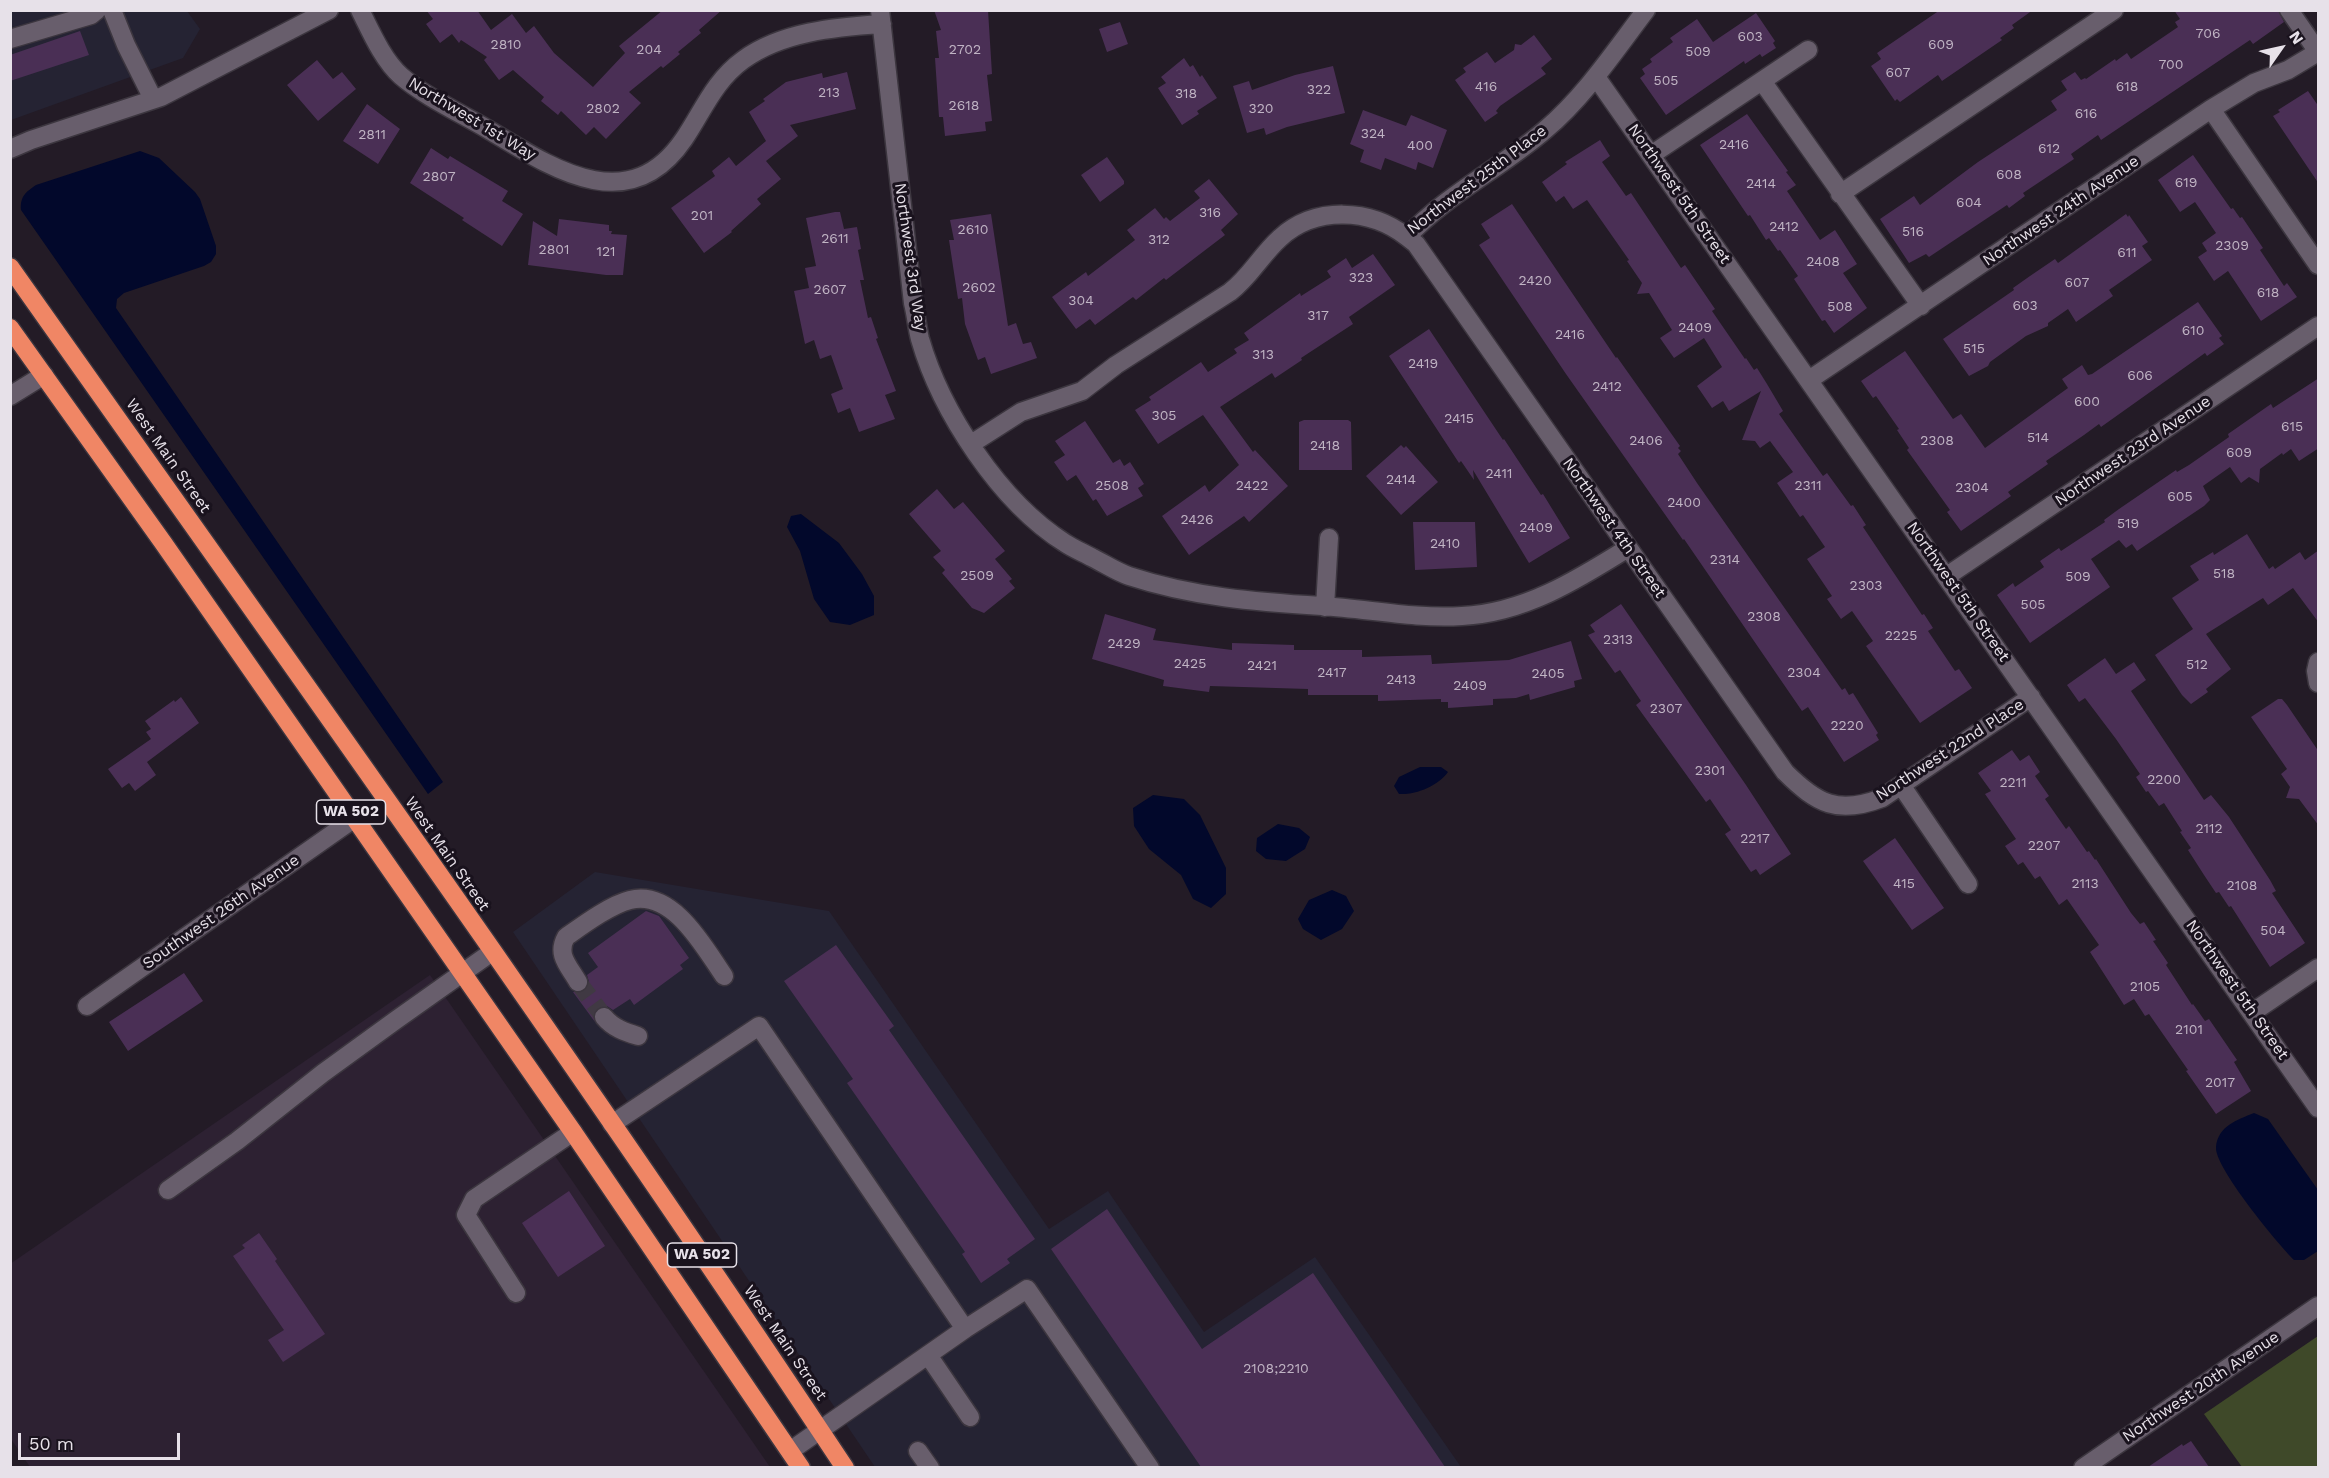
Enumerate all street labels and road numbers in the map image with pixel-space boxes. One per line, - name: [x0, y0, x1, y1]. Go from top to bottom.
- street label: Northwest 1st Way: [405, 73, 539, 165]
- street label: Northwest 5th Street: [1623, 120, 1735, 268]
- street label: Northwest 25th Place: [1404, 121, 1550, 239]
- street label: Northwest 24th Avenue: [1979, 152, 2143, 270]
- street label: Northwest 3rd Way: [890, 182, 930, 332]
- street label: Northwest 23rd Avenue: [2051, 392, 2215, 510]
- street label: West Main Street: [121, 395, 215, 517]
- street label: Northwest 4th Street: [1558, 454, 1670, 602]
- street label: Northwest 5th Street: [1902, 518, 2014, 666]
- street label: Northwest 22nd Place: [1872, 695, 2028, 805]
- street label: West Main Street: [400, 793, 494, 915]
- road number: WA 502: [316, 800, 386, 824]
- street label: Southwest 26th Avenue: [139, 851, 303, 973]
- street label: Northwest 5th Street: [2181, 916, 2293, 1064]
- road number: WA 502: [668, 1243, 736, 1267]
- street label: West Main Street: [739, 1282, 831, 1404]
- street label: Northwest 20th Avenue: [2119, 1327, 2283, 1447]

